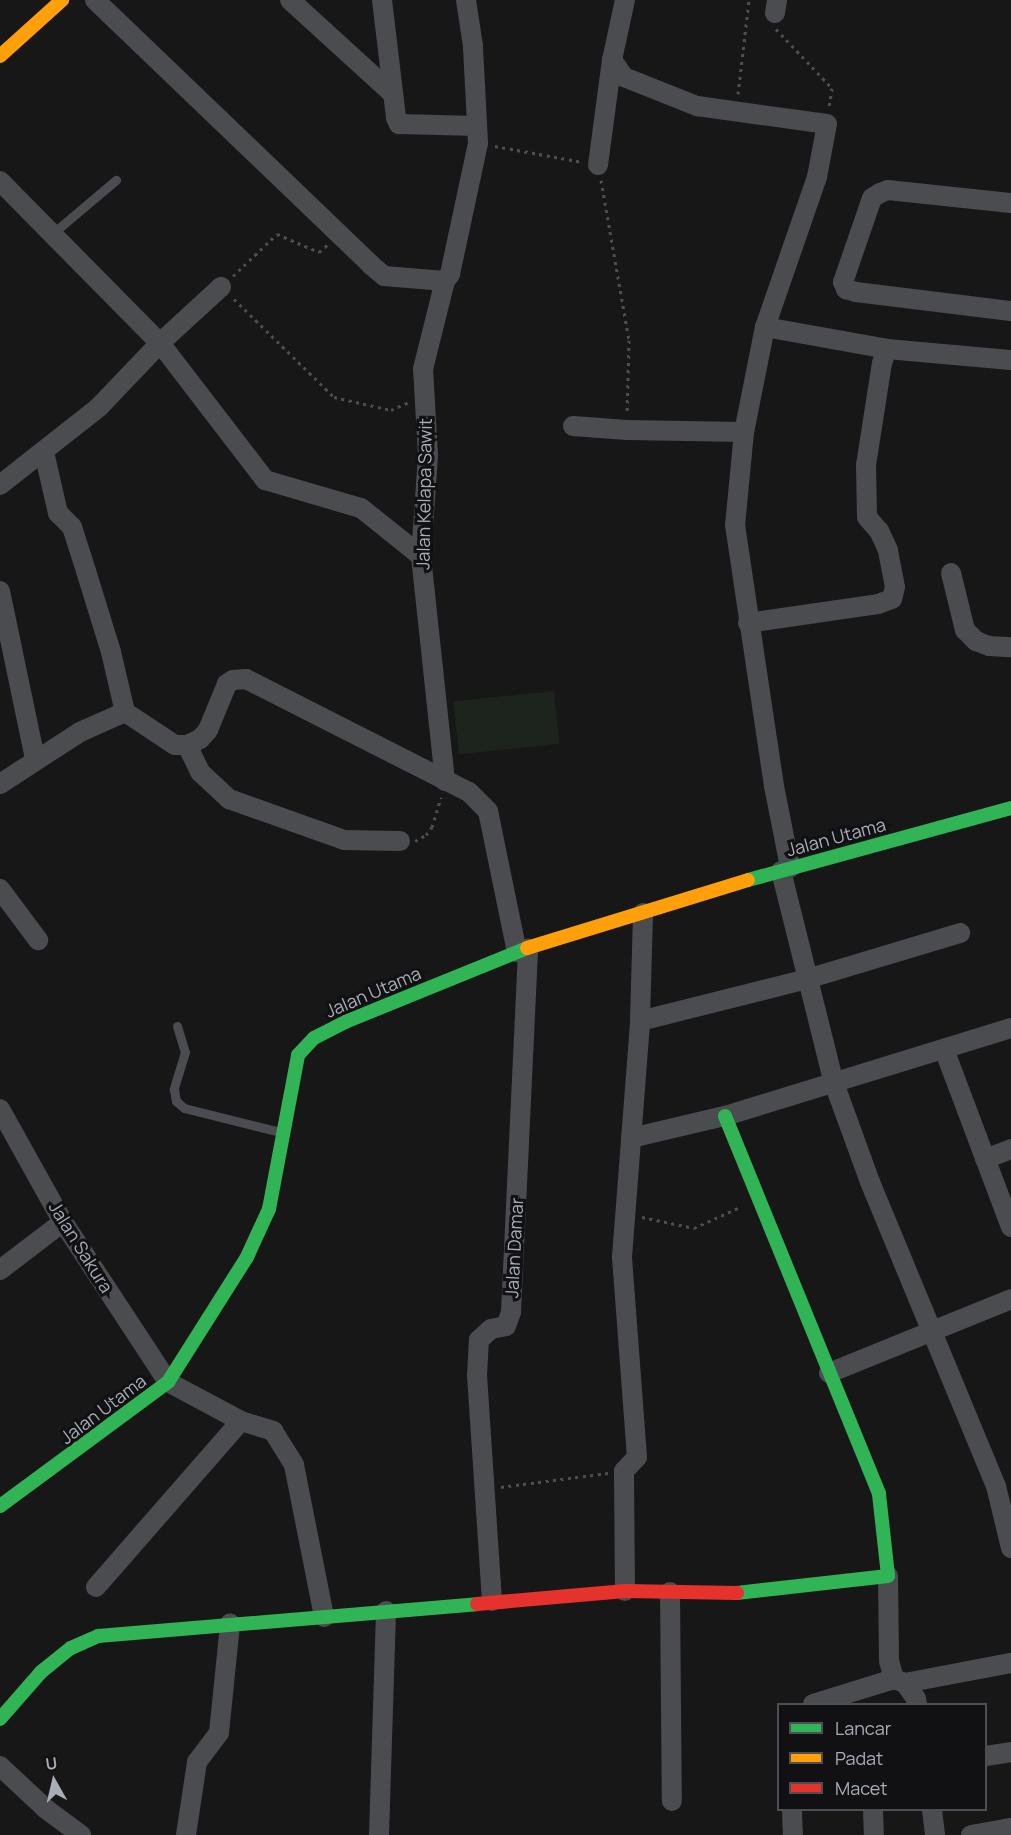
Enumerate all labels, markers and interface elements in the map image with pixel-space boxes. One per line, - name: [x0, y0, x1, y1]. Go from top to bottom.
- street label: Jalan Kelapa Sawit: [412, 418, 436, 570]
- street label: Jalan Utama: [784, 813, 888, 861]
- street label: Jalan Utama: [322, 962, 424, 1022]
- street label: Jalan Sakura: [44, 1197, 118, 1297]
- street label: Jalan Damar: [501, 1197, 527, 1299]
- street label: Jalan Utama: [56, 1370, 150, 1448]
- legend: [777, 1703, 987, 1811]
- text: Lancar: [835, 1716, 891, 1740]
- text: Padat: [835, 1746, 883, 1770]
- north arrow: [24, 1751, 84, 1811]
- text: U: [44, 1751, 59, 1775]
- text: Macet: [835, 1776, 888, 1800]

